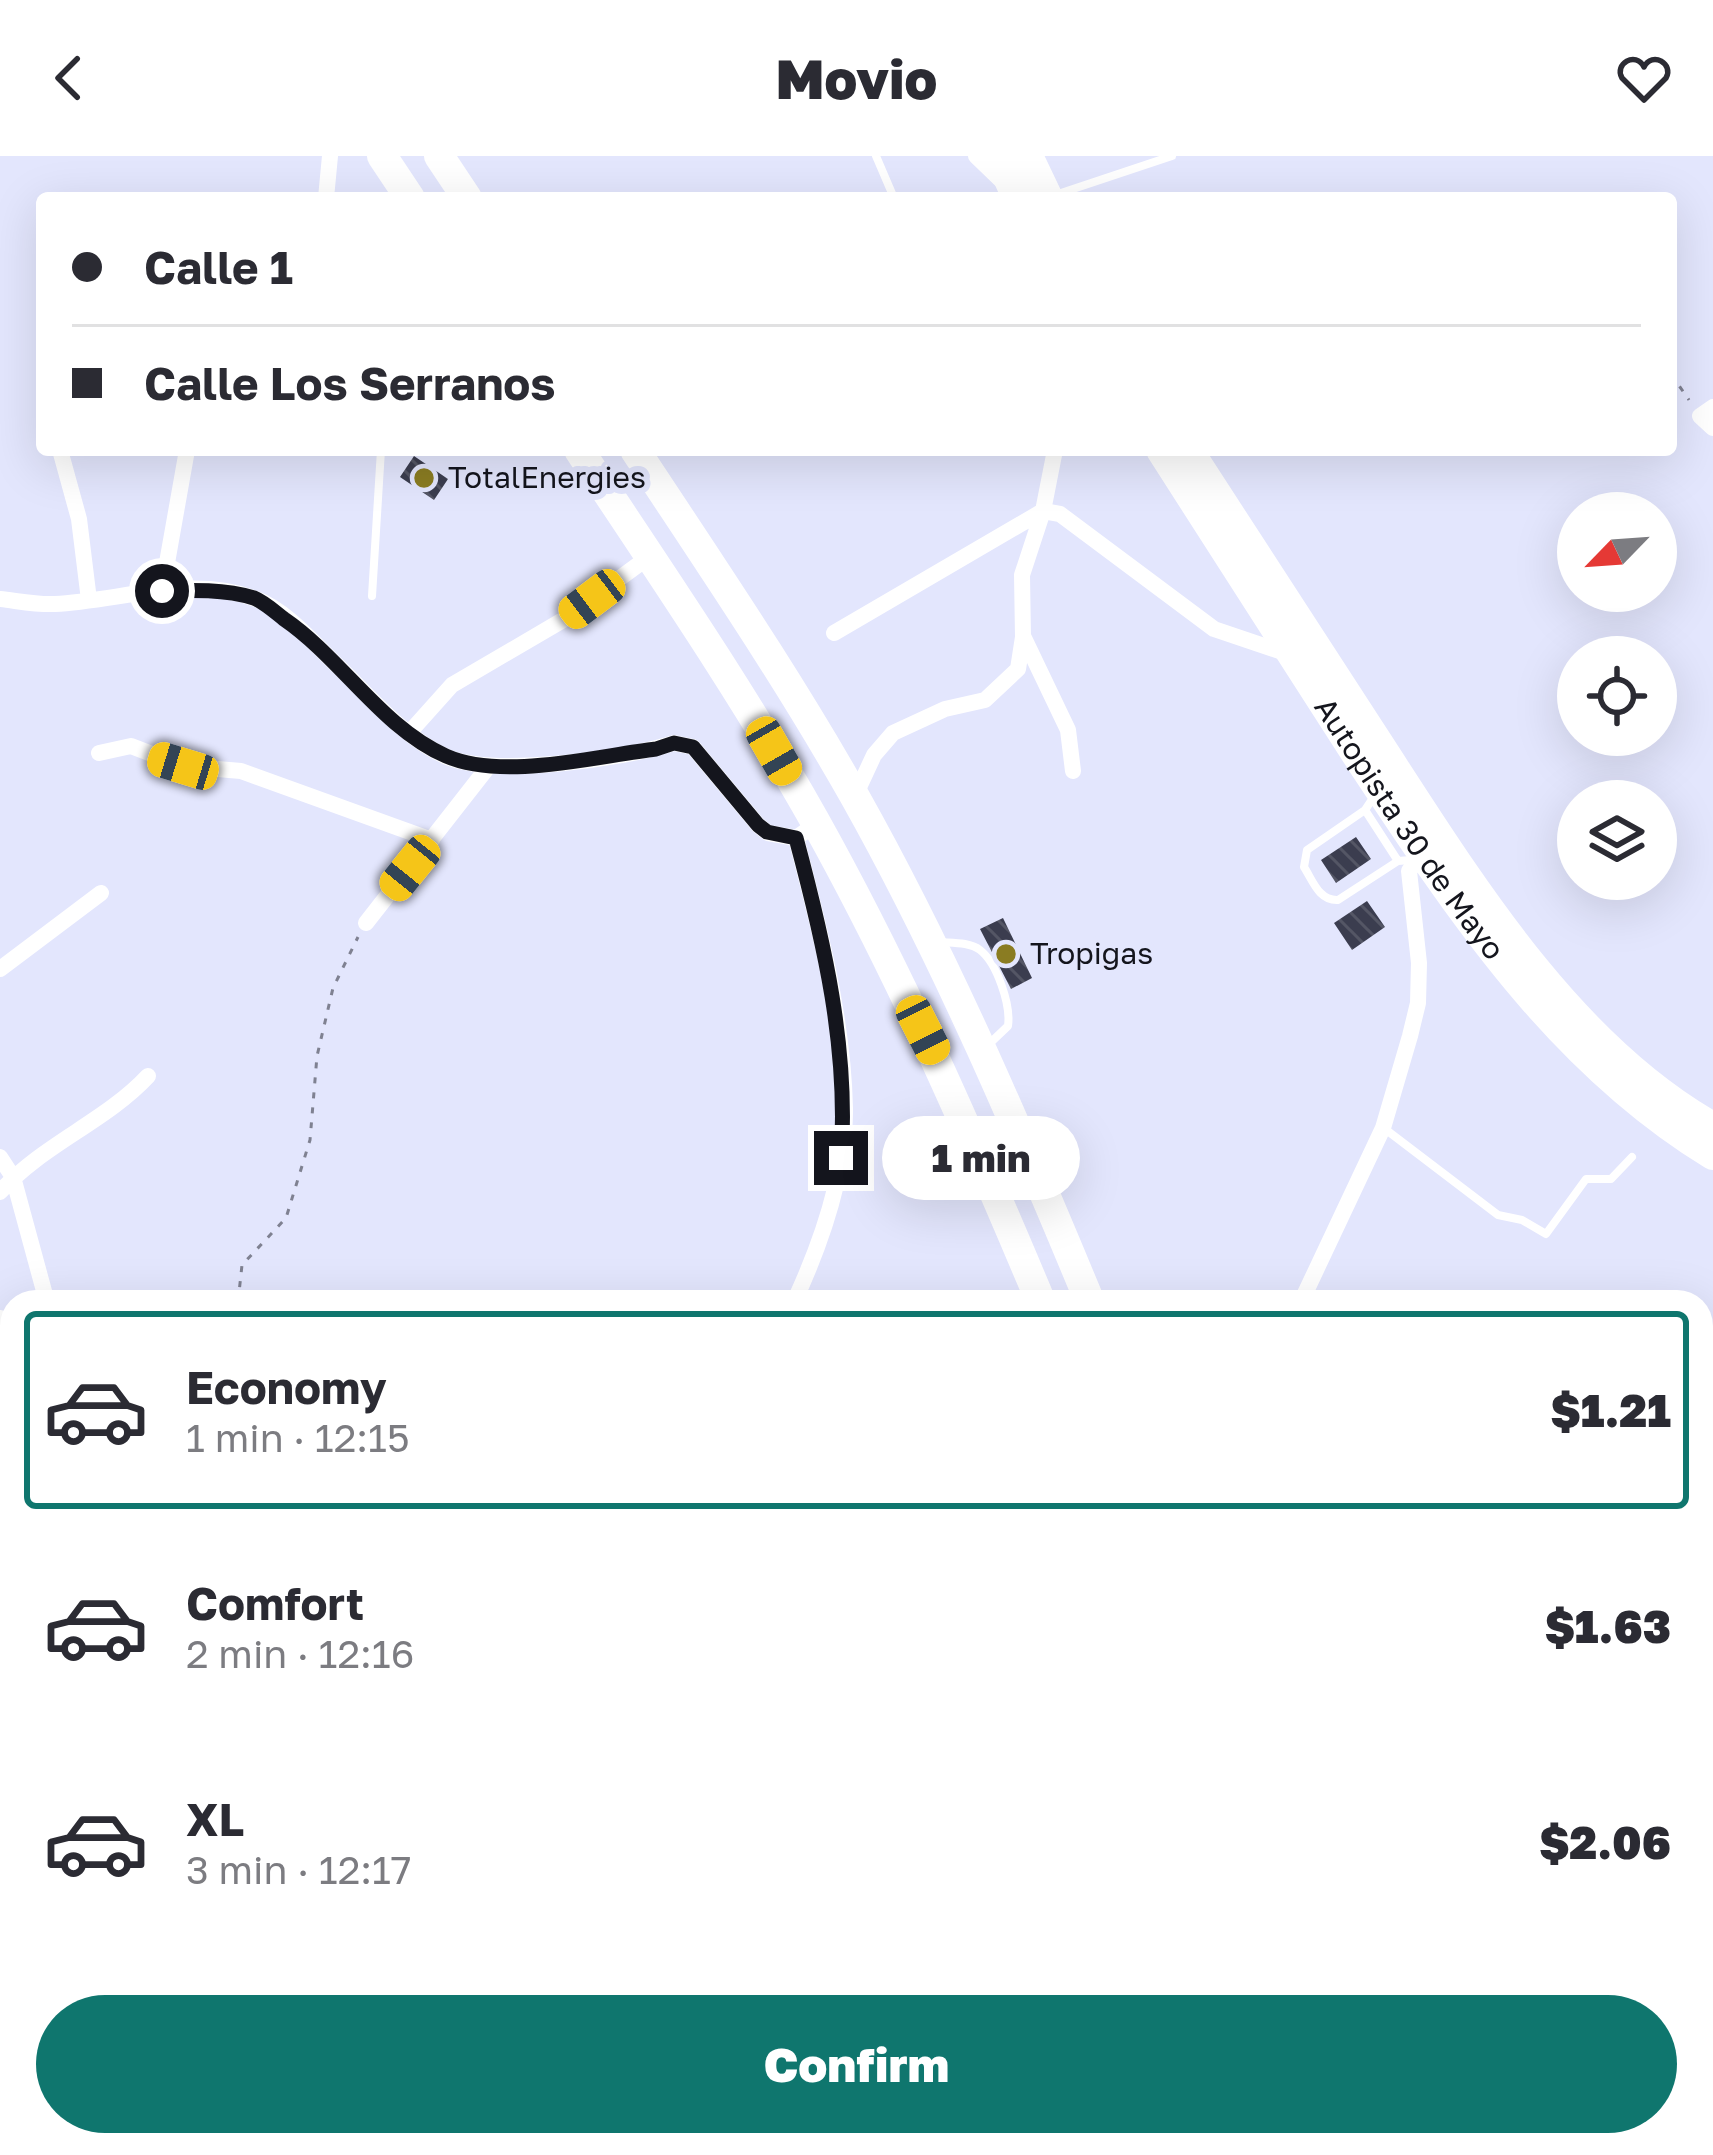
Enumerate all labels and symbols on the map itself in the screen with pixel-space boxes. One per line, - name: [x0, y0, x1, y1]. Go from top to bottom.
- place label: TotalEnergies: [448, 459, 646, 495]
- marker: TotalEnergies: [411, 465, 437, 491]
- north arrow: [1557, 492, 1677, 612]
- car: [552, 563, 632, 635]
- route start: [135, 564, 189, 618]
- street label: Autopista 30 de Mayo: [1307, 691, 1513, 967]
- car: [740, 711, 808, 791]
- car: [143, 738, 223, 794]
- car: [373, 829, 447, 907]
- place label: Tropigas: [1030, 935, 1153, 971]
- marker: Tropigas: [993, 941, 1019, 967]
- car: [891, 990, 955, 1070]
- callout: 1 min: [883, 1116, 1081, 1200]
- route end: [814, 1131, 868, 1185]

